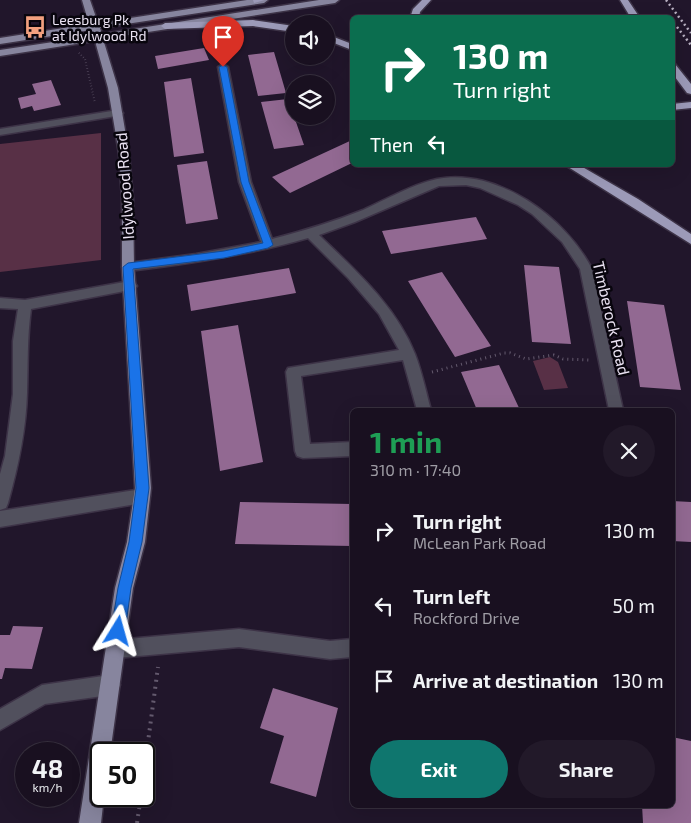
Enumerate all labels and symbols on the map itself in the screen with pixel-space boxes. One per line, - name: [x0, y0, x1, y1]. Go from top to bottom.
- place label: Leesburg Pk at Idylwood Rd: [52, 11, 146, 44]
- bus stop icon: Leesburg Pk at Idylwood Rd: [22, 14, 48, 40]
- pin: [202, 16, 244, 67]
- street label: Idylwood Road: [111, 132, 137, 240]
- street label: Timberock Road: [590, 259, 634, 377]
- position arrow: [91, 604, 143, 656]
- speed limit sign: 50: [90, 742, 155, 807]

